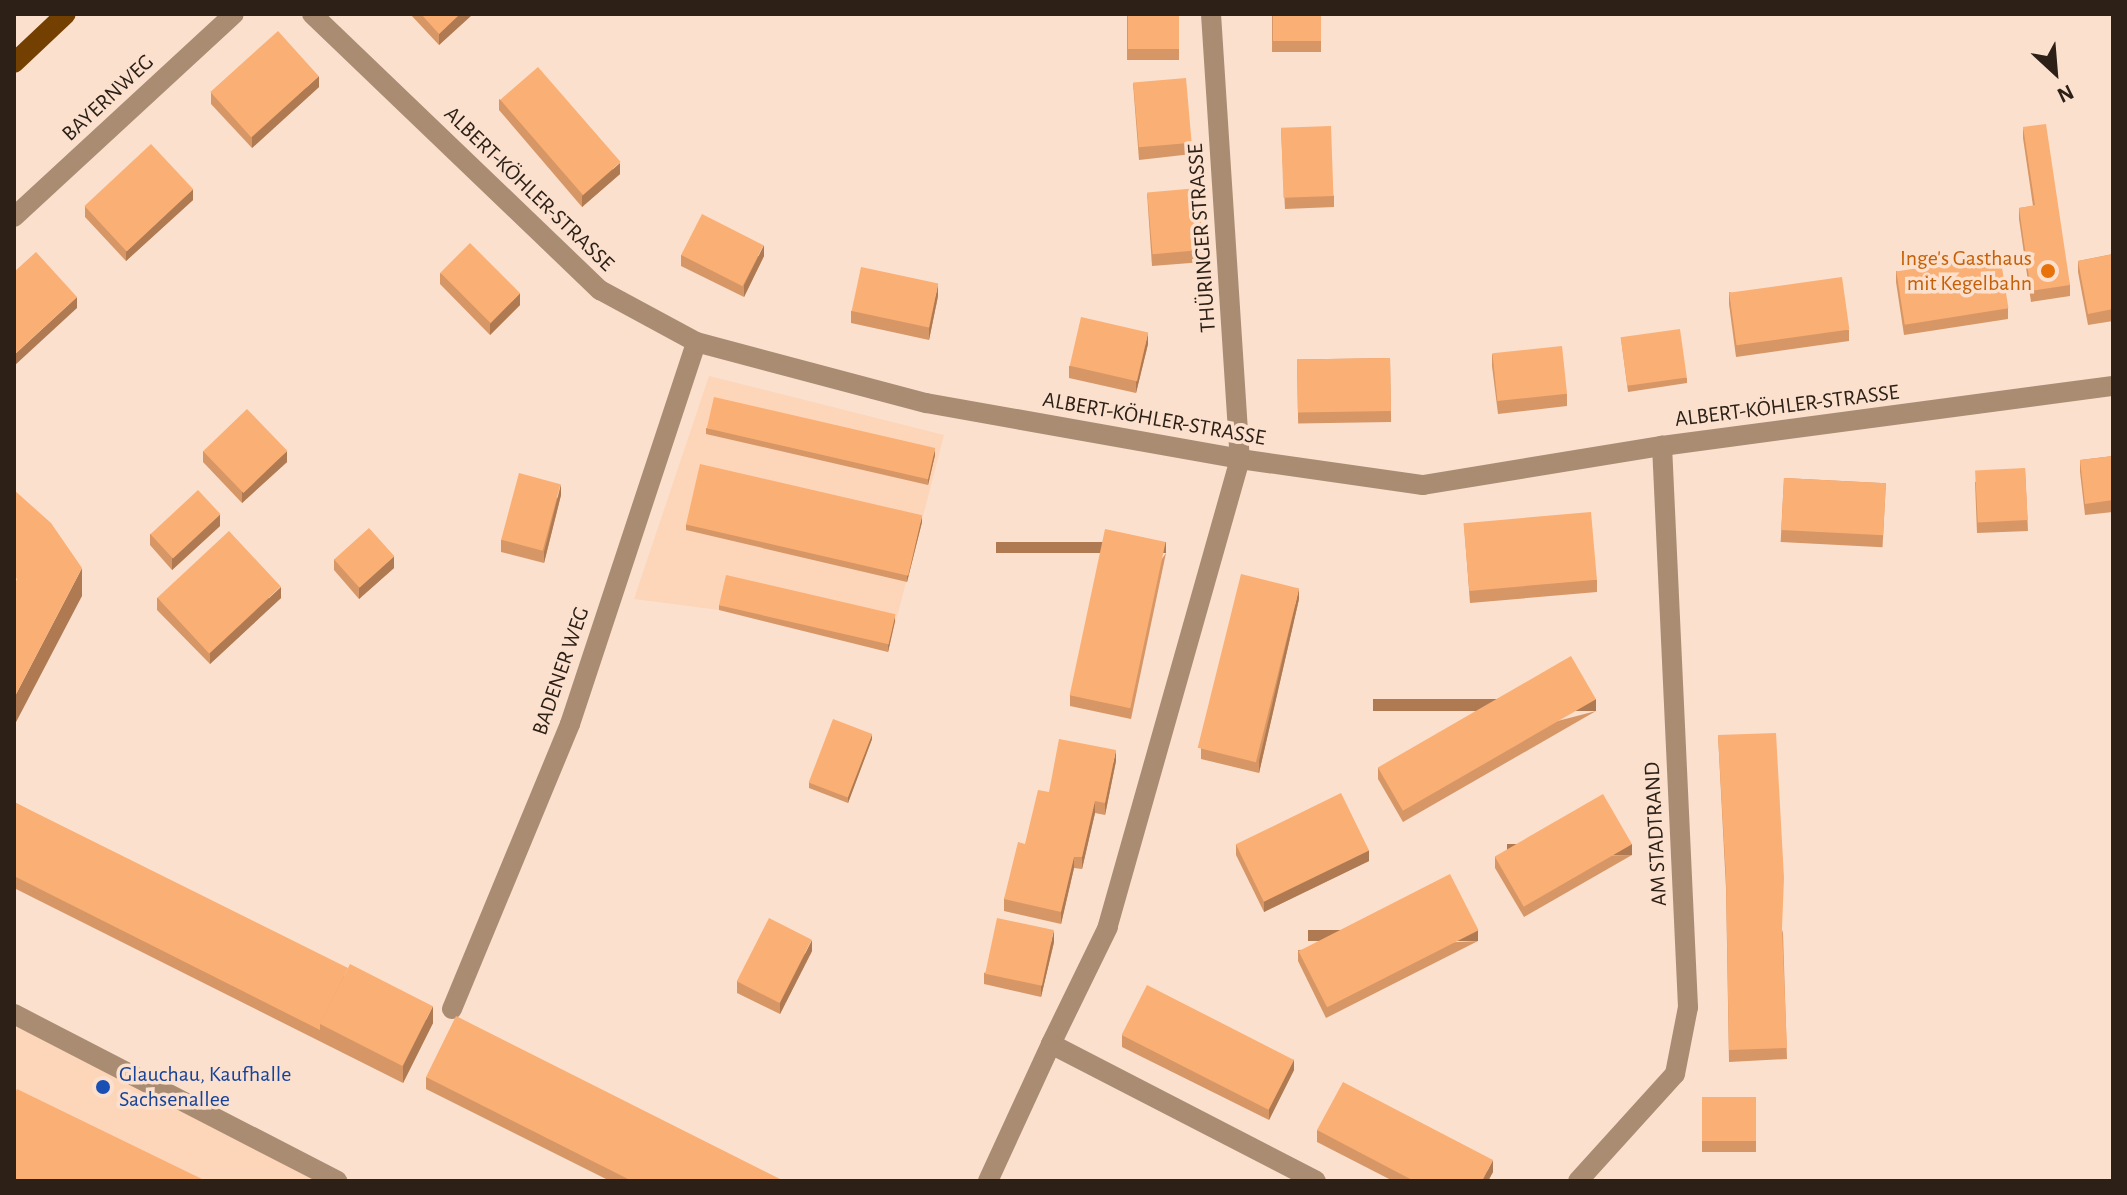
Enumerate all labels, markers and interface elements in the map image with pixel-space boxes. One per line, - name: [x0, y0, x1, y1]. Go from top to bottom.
- north arrow: [2015, 32, 2095, 112]
- street label: BAYERNWEG: [57, 49, 159, 147]
- text: N: [2054, 80, 2077, 107]
- street label: ALBERT-KÖHLER-STRASSE: [439, 101, 619, 277]
- street label: THÜRINGER STRASSE: [1182, 143, 1222, 333]
- place label: Inge's Gasthaus mit Kegelbahn: [1900, 245, 2032, 296]
- marker: Inge's Gasthaus mit Kegelbahn: [2039, 262, 2057, 280]
- street label: ALBERT-KÖHLER-STRASSE: [1673, 379, 1901, 433]
- street label: ALBERT-KÖHLER-STRASSE: [1040, 386, 1268, 452]
- street label: BADENER WEG: [527, 603, 595, 739]
- street label: AM STADTRAND: [1639, 761, 1673, 907]
- place label: Glauchau, Kaufhalle Sachsenallee: [119, 1061, 291, 1112]
- marker: Glauchau, Kaufhalle Sachsenallee: [94, 1078, 112, 1096]

